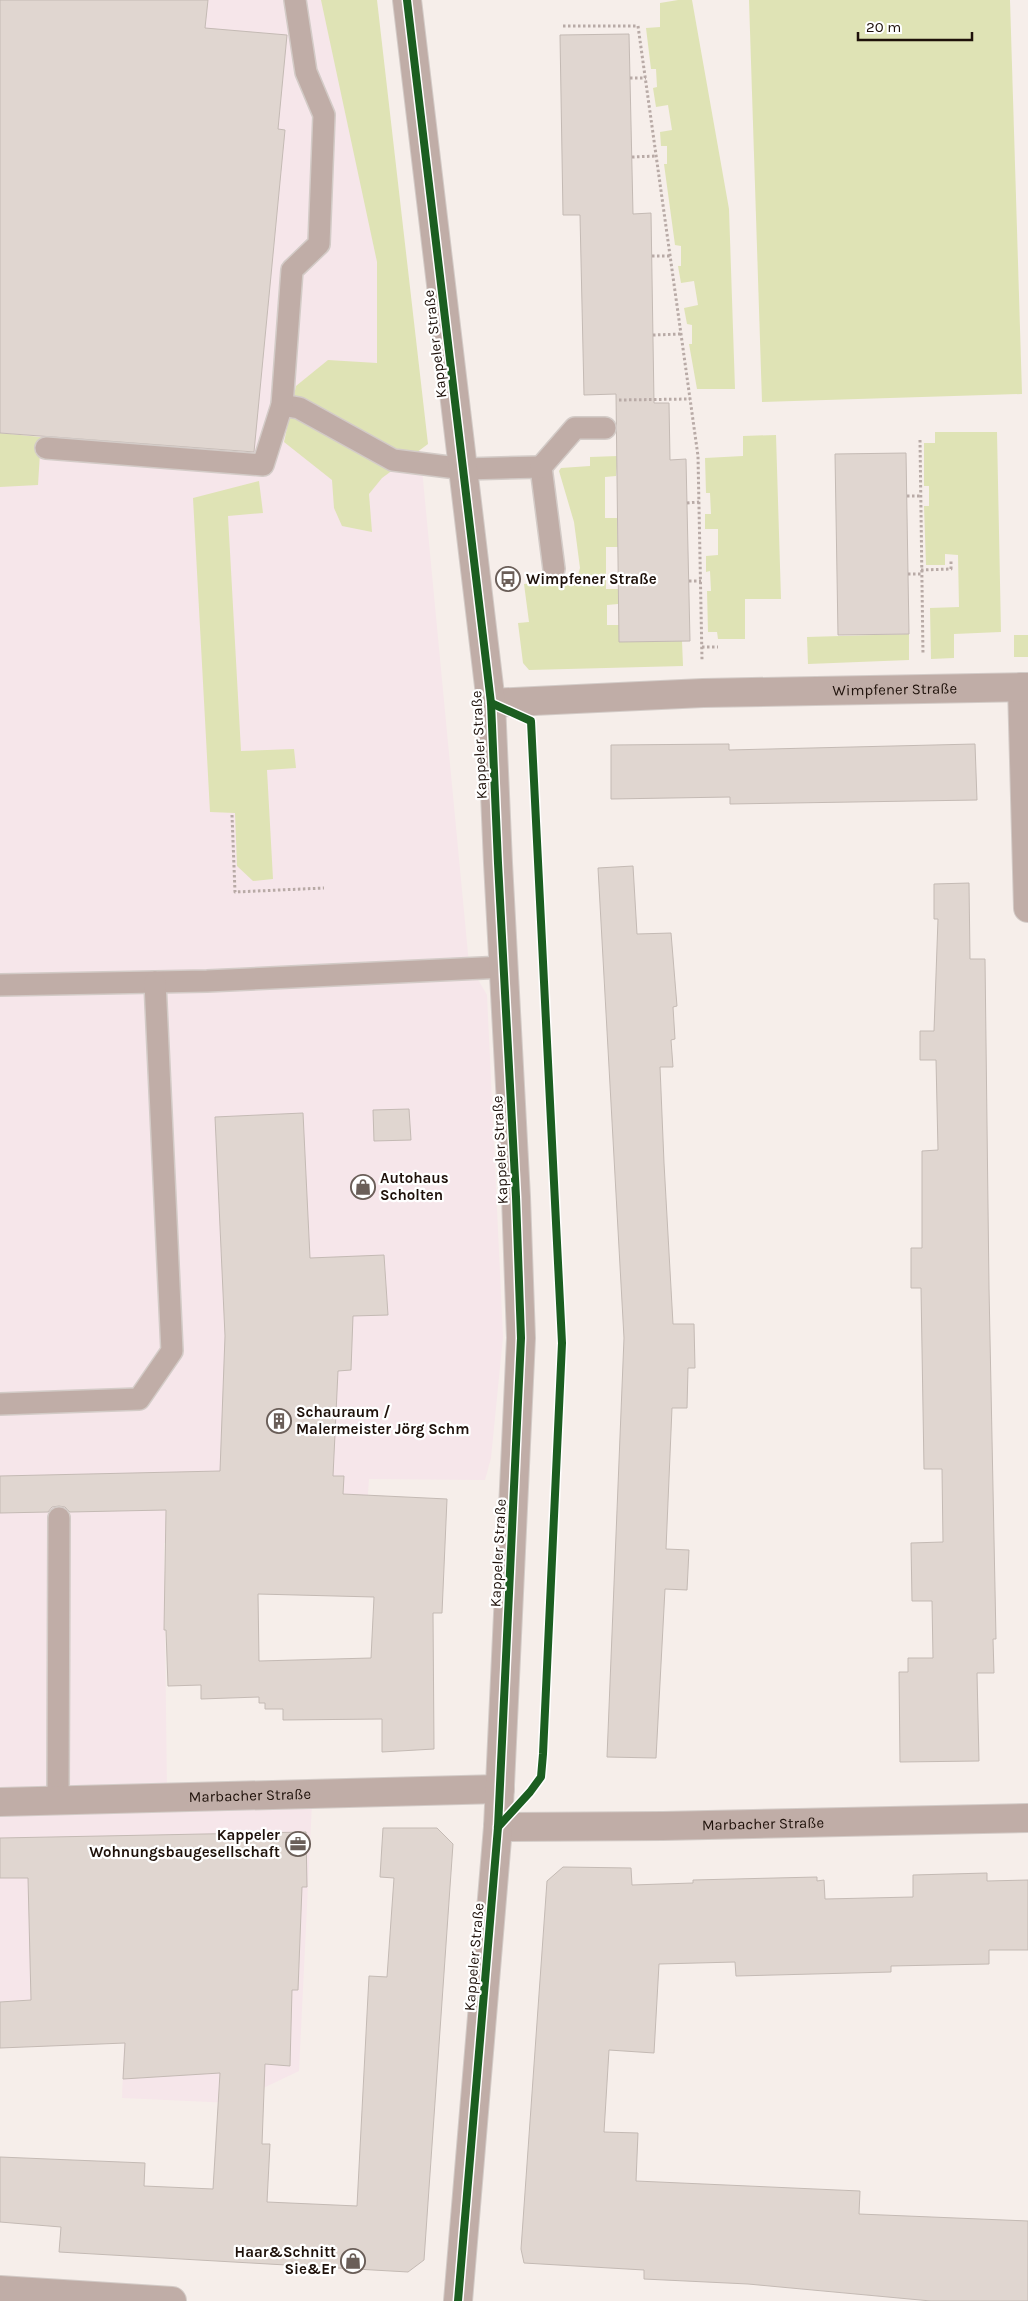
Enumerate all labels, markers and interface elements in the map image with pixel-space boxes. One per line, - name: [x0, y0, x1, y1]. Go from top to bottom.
- scale bar: [858, 10, 972, 42]
- text: 20 m: [866, 18, 901, 36]
- street label: Kappeler Straße: [419, 289, 451, 399]
- bus stop icon: Wimpfener Straße: [495, 566, 521, 592]
- place label: Wimpfener Straße: [526, 570, 657, 588]
- street label: Wimpfener Straße: [832, 679, 957, 700]
- street label: Kappeler Straße: [467, 690, 491, 800]
- street label: Kappeler Straße: [488, 1095, 512, 1205]
- place label: Autohaus Scholten: [380, 1169, 449, 1204]
- shop icon: Autohaus Scholten: [350, 1174, 376, 1200]
- place label: Schauraum / Malermeister Jörg Schm: [296, 1403, 469, 1438]
- building icon: Schauraum / Malermeister Jörg Schm: [266, 1408, 292, 1434]
- street label: Kappeler Straße: [486, 1498, 510, 1608]
- street label: Marbacher Straße: [188, 1785, 311, 1806]
- street label: Marbacher Straße: [702, 1813, 824, 1834]
- place label: Kappeler Wohnungsbaugesellschaft: [89, 1826, 280, 1861]
- office icon: Kappeler Wohnungsbaugesellschaft: [285, 1831, 311, 1857]
- street label: Kappeler Straße: [460, 1902, 488, 2012]
- place label: Haar&Schnitt Sie&Er: [235, 2243, 336, 2278]
- shop icon: Haar&Schnitt Sie&Er: [340, 2248, 366, 2274]

